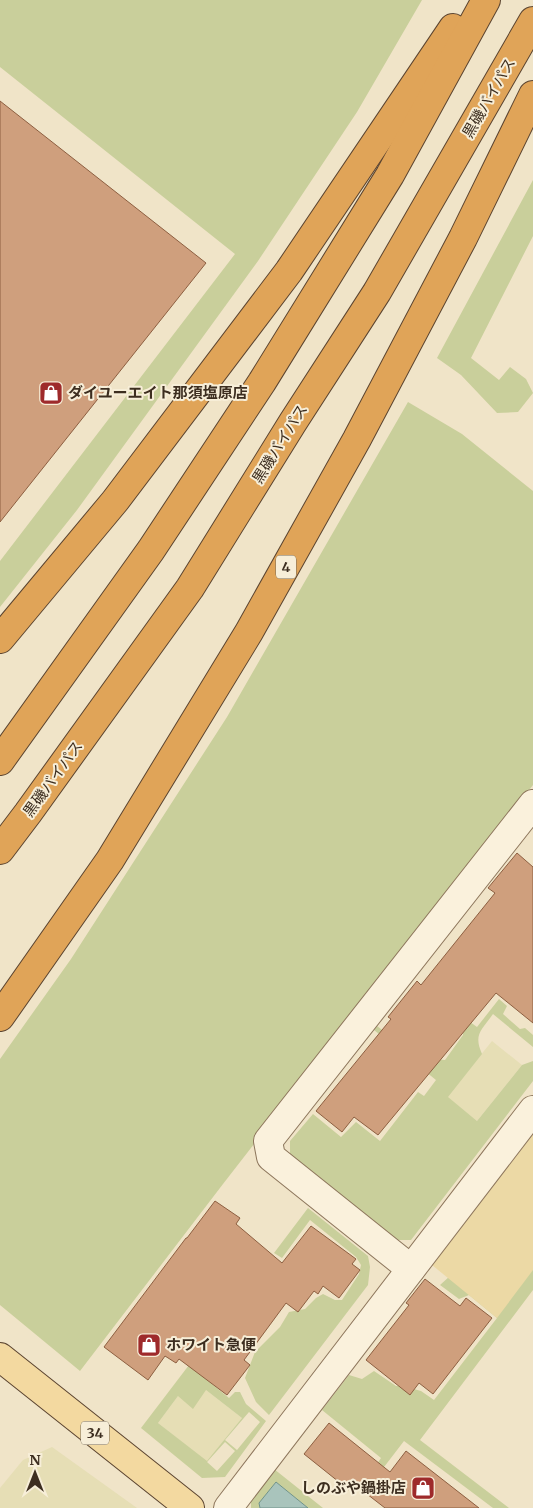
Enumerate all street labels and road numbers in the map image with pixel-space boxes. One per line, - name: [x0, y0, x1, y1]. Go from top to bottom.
- street label: 黒磯バイパス: [458, 54, 519, 141]
- street label: 黒磯バイパス: [248, 401, 311, 487]
- road number: 4: [276, 556, 296, 578]
- street label: 黒磯バイパス: [19, 737, 87, 821]
- road number: 34: [81, 1422, 109, 1445]

